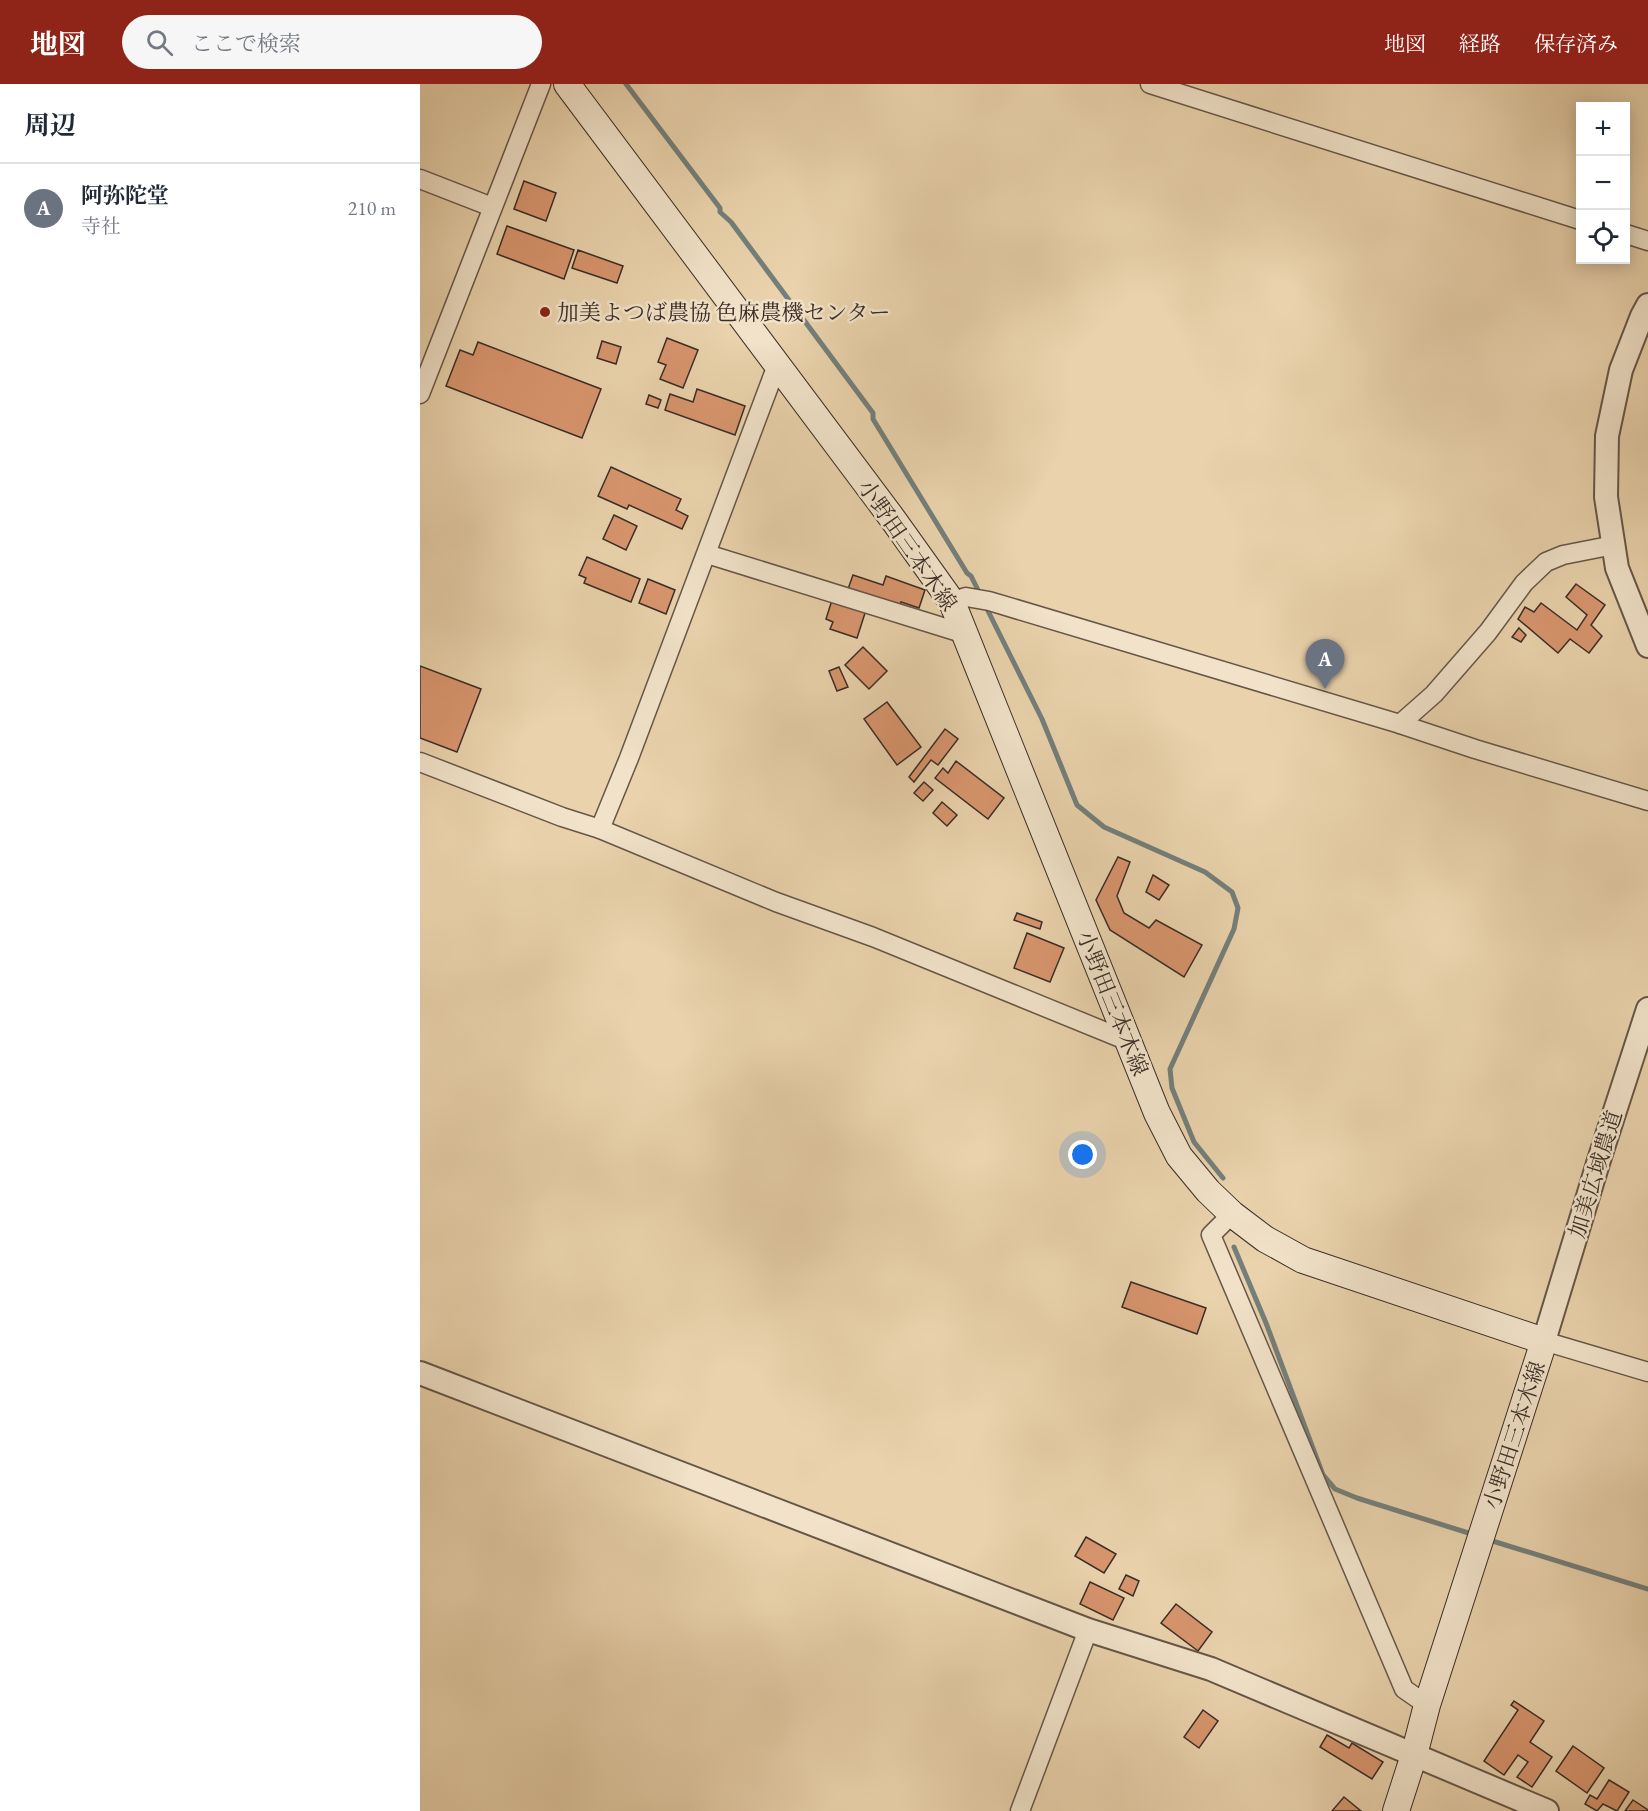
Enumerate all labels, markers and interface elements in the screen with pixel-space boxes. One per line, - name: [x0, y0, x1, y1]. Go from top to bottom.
- search box: [122, 15, 542, 69]
- text: 地図: [30, 26, 86, 62]
- icon: search: [143, 26, 176, 59]
- text: ここで検索: [191, 29, 301, 58]
- text: 地図: [1384, 30, 1426, 57]
- text: 経路: [1459, 30, 1501, 57]
- text: 保存済み: [1534, 30, 1618, 57]
- map controls: [1576, 102, 1630, 264]
- button: +: [1576, 102, 1630, 156]
- text: 周辺: [24, 108, 76, 142]
- button: −: [1576, 156, 1630, 210]
- text: 阿弥陀堂: [81, 181, 169, 210]
- text: A: [36, 195, 51, 221]
- text: 210 m: [348, 195, 396, 221]
- button: locate: [1576, 210, 1630, 264]
- text: 寺社: [81, 213, 121, 239]
- place label: 加美よつば農協 色麻農機センター: [557, 298, 891, 327]
- marker: 加美よつば農協 色麻農機センター: [538, 305, 552, 319]
- street label: 小野田三本木線: [852, 474, 964, 617]
- pin: A: [1306, 640, 1344, 689]
- street label: 小野田三本木線: [1070, 926, 1155, 1080]
- street label: 加美広域農道: [1562, 1107, 1629, 1242]
- your location: [1068, 1140, 1097, 1169]
- street label: 小野田三本木線: [1477, 1357, 1552, 1513]

